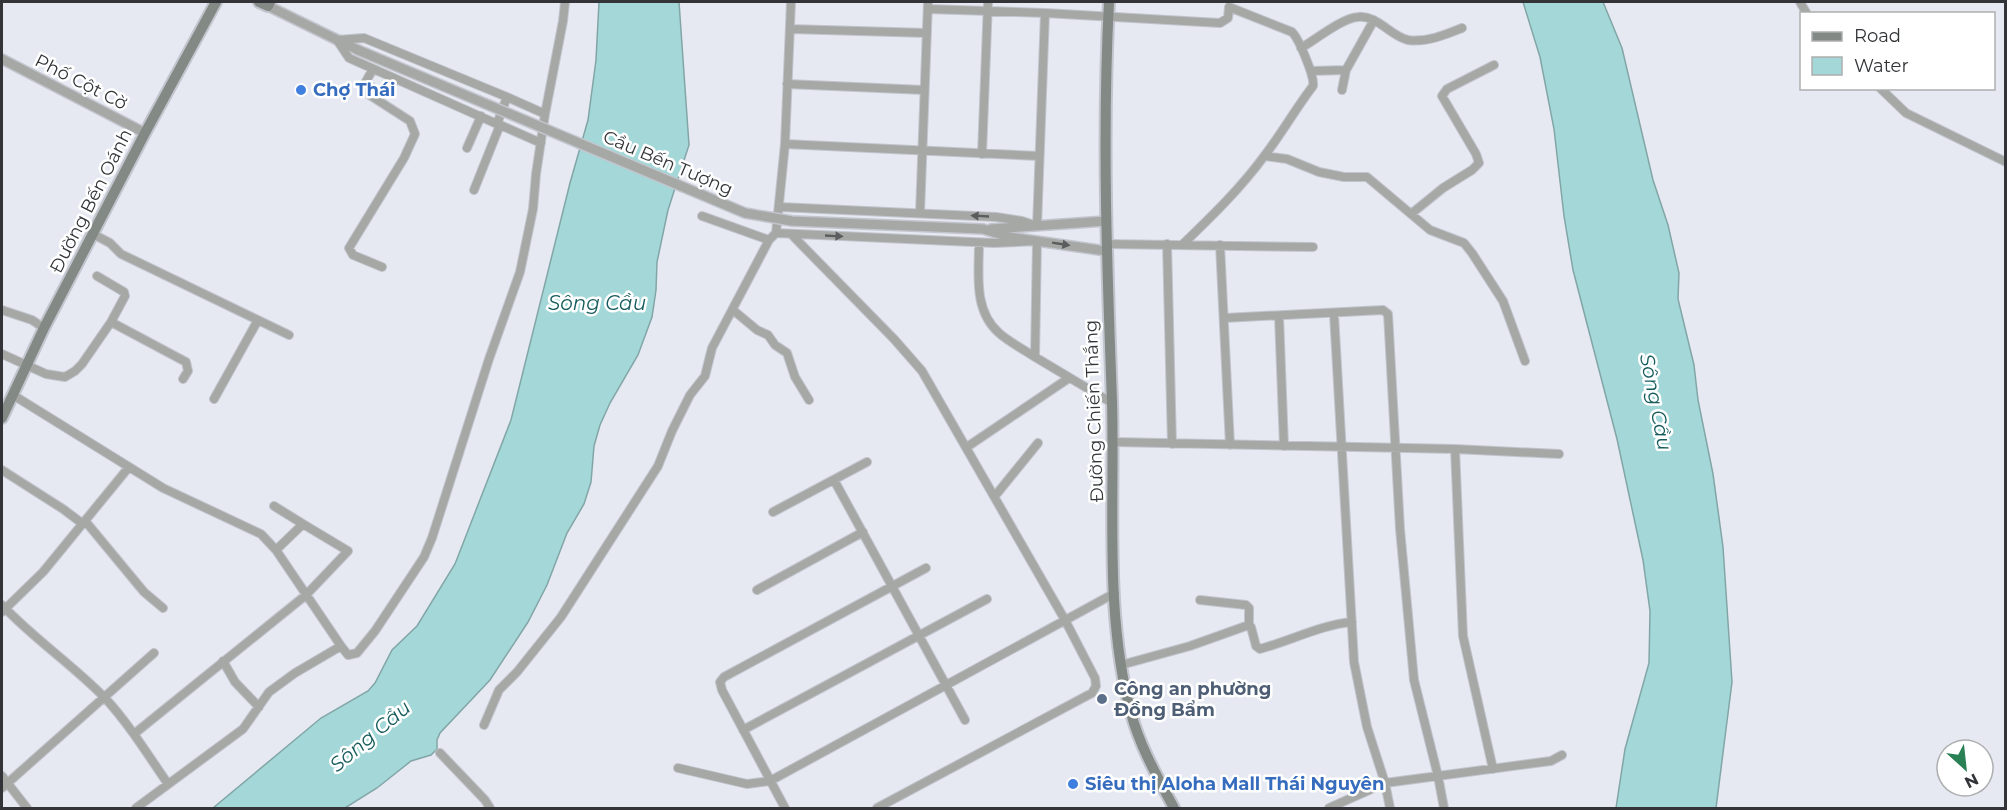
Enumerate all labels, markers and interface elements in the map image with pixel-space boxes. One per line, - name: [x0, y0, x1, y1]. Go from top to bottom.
- legend: [1800, 12, 1995, 90]
- text: Road: [1854, 25, 1901, 47]
- street label: Phố Cột Cờ: [31, 49, 131, 115]
- text: Water: [1854, 55, 1909, 77]
- place label: Chợ Thái: [313, 79, 396, 101]
- marker: Chợ Thái: [294, 83, 308, 97]
- street label: Đường Bến Oánh: [45, 125, 137, 277]
- street label: Cầu Bến Tượng: [600, 126, 736, 200]
- one-way arrow: [970, 212, 989, 221]
- one-way arrow: [825, 231, 844, 240]
- one-way arrow: [1051, 240, 1070, 249]
- water label: Sông Cầu: [548, 291, 646, 315]
- street label: Đường Chiến Thắng: [1080, 319, 1108, 503]
- water label: Sông Cầu: [1635, 351, 1677, 453]
- place label: Công an phường Đồng Bẩm: [1114, 678, 1271, 721]
- marker: Công an phường Đồng Bẩm: [1095, 692, 1109, 706]
- water label: Sông Cầu: [325, 695, 415, 777]
- north arrow: [1935, 738, 1995, 798]
- text: N: [1962, 770, 1982, 792]
- place label: Siêu thị Aloha Mall Thái Nguyên: [1085, 773, 1384, 795]
- marker: Siêu thị Aloha Mall Thái Nguyên: [1066, 777, 1080, 791]

